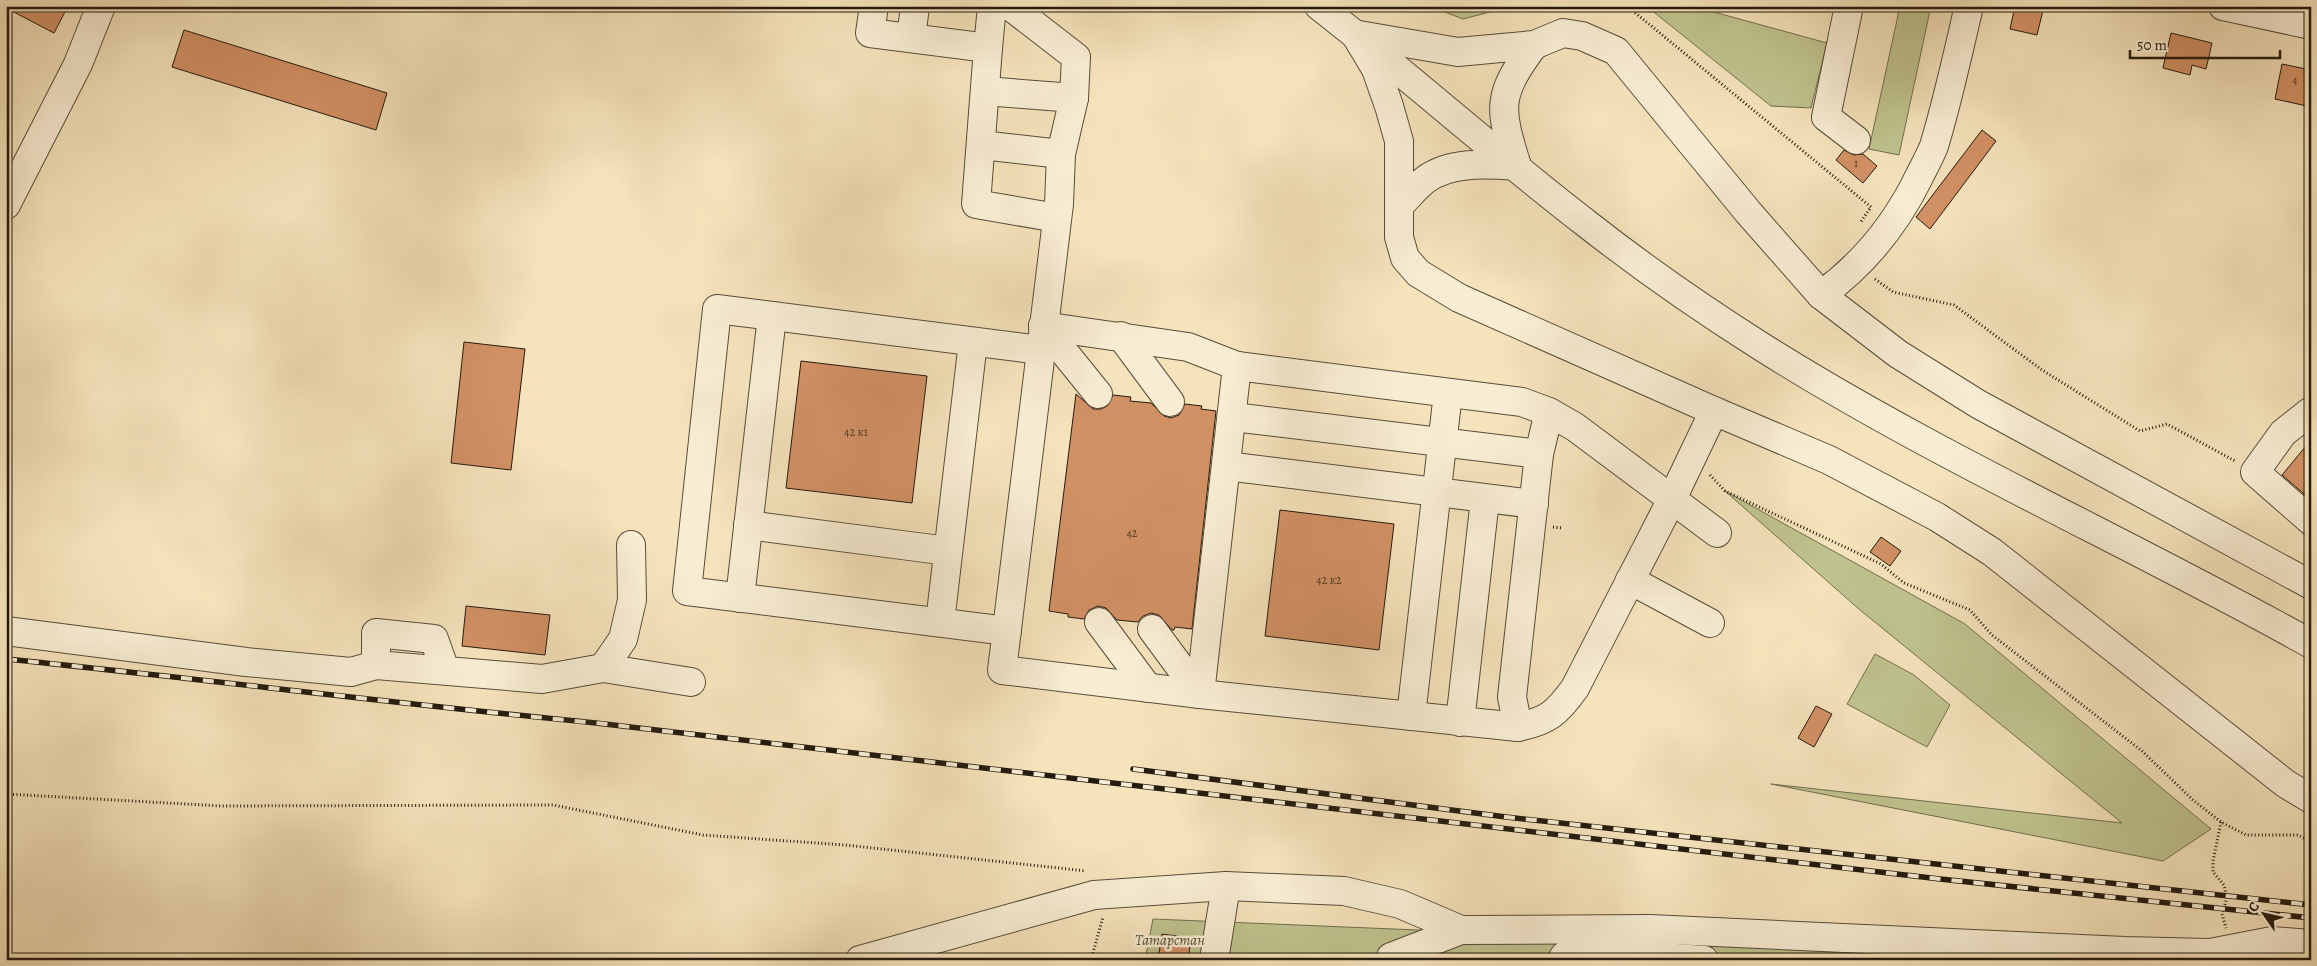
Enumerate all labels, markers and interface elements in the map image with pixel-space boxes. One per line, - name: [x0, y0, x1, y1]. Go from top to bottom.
- scale bar: [2130, 28, 2280, 60]
- text: 50 m: [2137, 35, 2167, 55]
- house number: 4: [2292, 72, 2298, 88]
- house number: 1: [1854, 155, 1858, 171]
- house number: 42 к1: [844, 424, 868, 440]
- house number: 42: [1126, 525, 1138, 541]
- house number: 42 к2: [1316, 572, 1342, 588]
- north arrow: [2240, 888, 2290, 938]
- text: С: [2243, 898, 2264, 916]
- park label: Татарстан: [1135, 930, 1205, 950]

